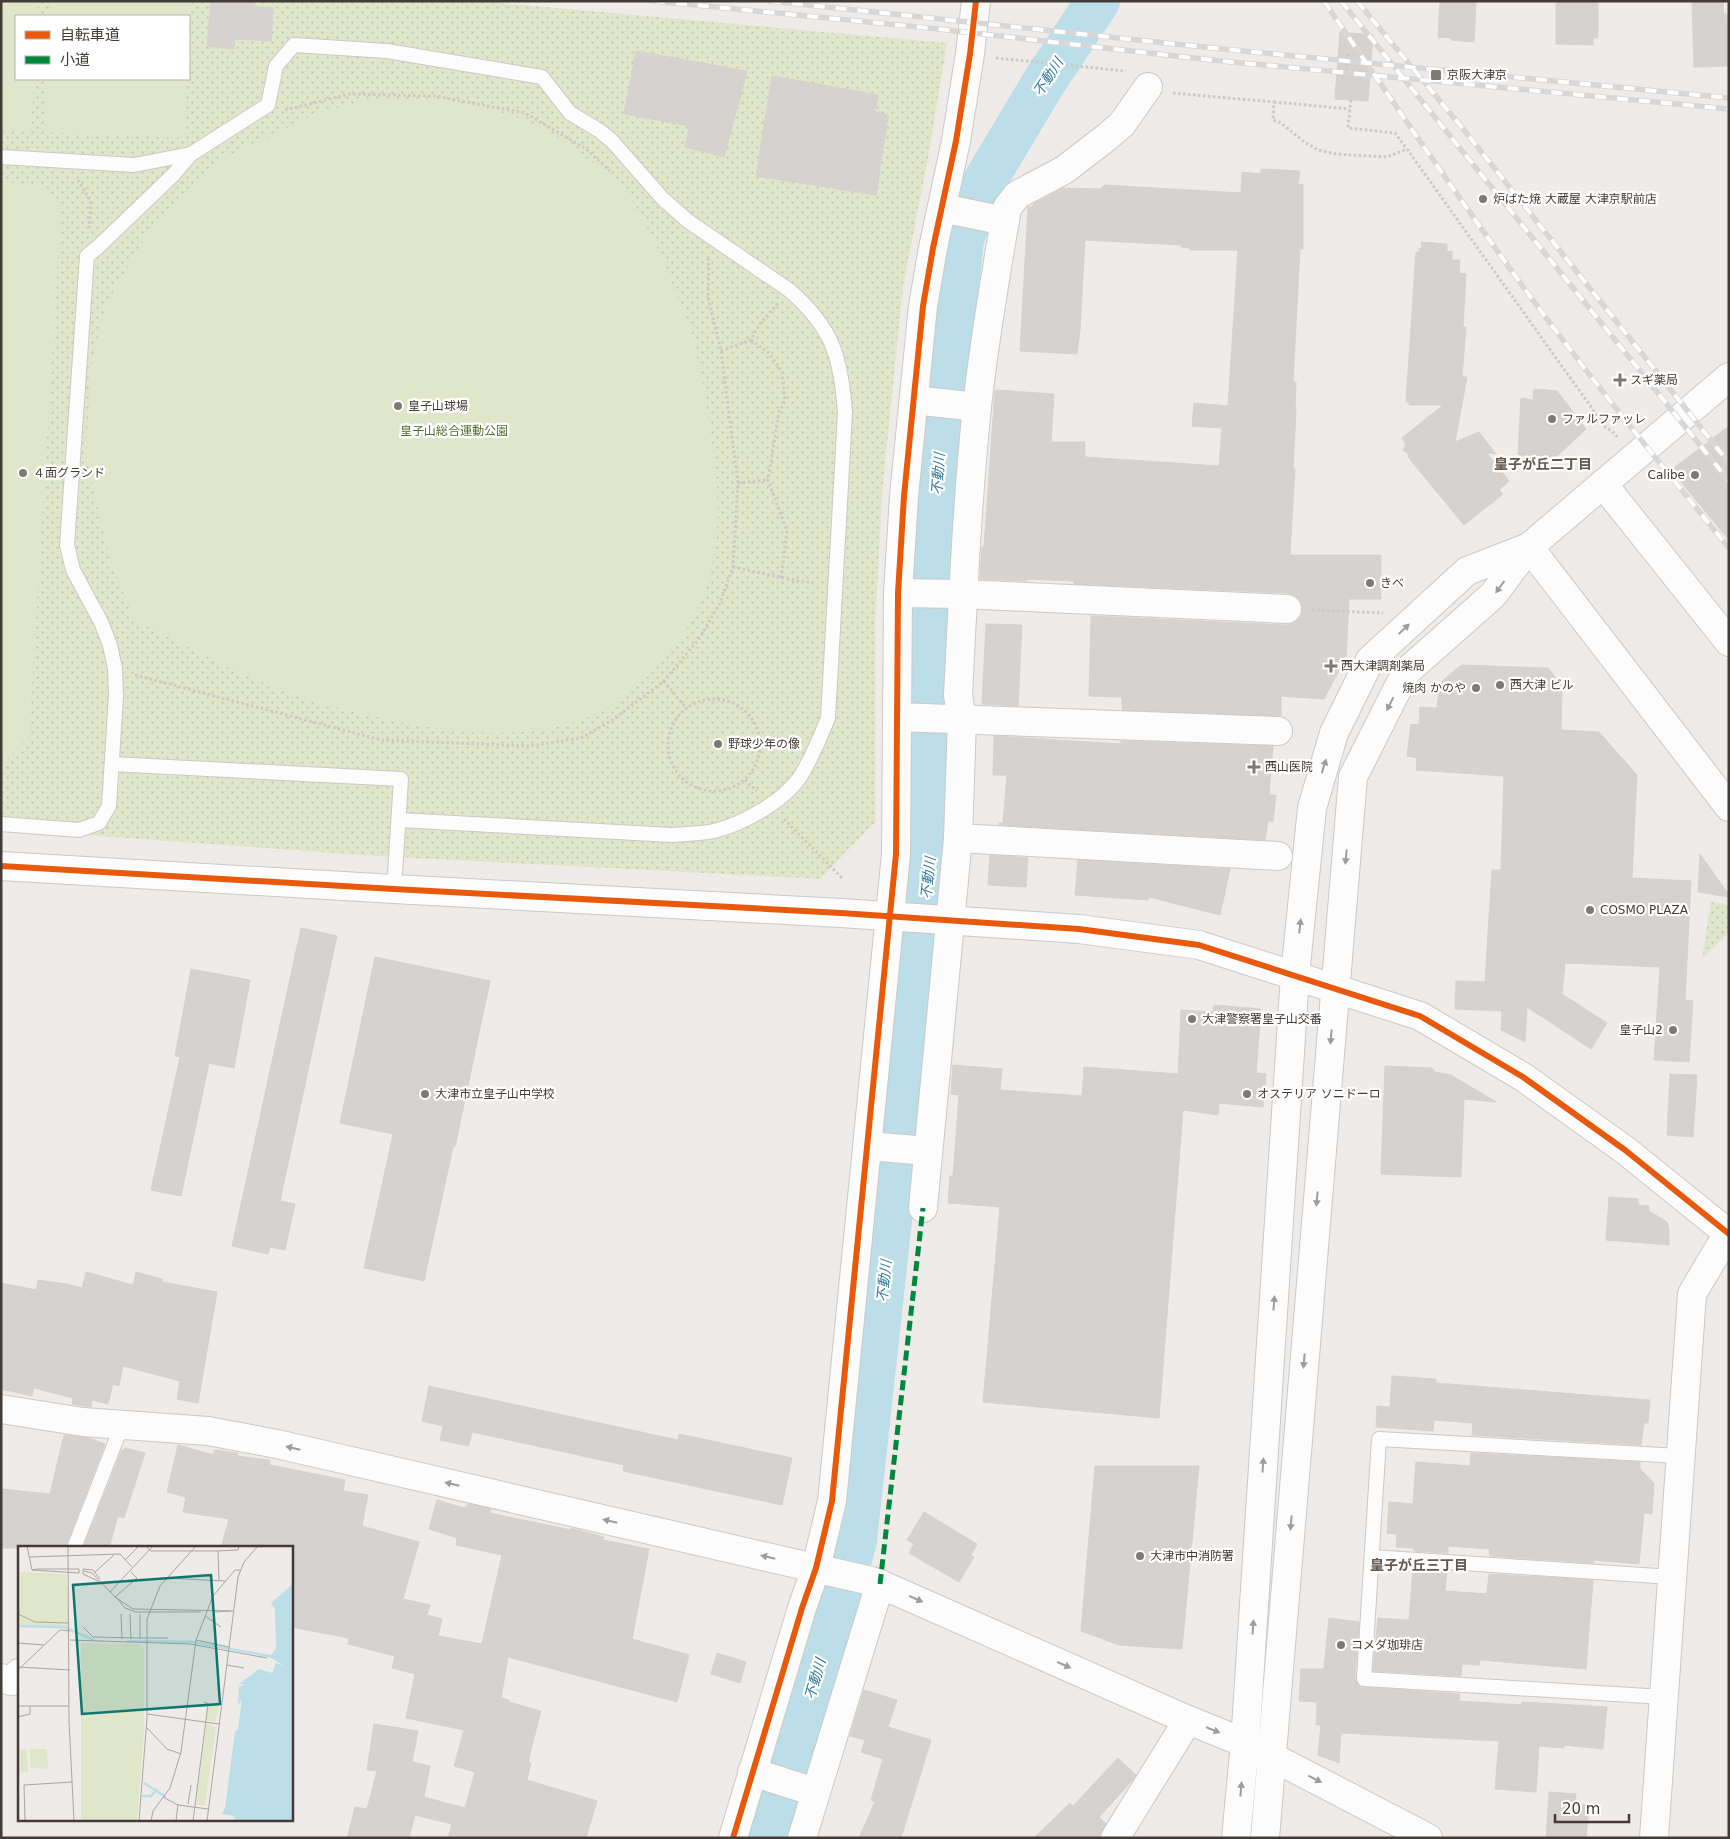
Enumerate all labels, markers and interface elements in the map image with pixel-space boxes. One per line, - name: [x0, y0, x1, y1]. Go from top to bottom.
- legend: [15, 15, 190, 80]
- text: 自転車道: [60, 26, 120, 44]
- text: 小道: [60, 51, 90, 69]
- water label: 不動川: [1030, 53, 1067, 99]
- marker: 京阪大津京: [1429, 68, 1443, 82]
- place label: 京阪大津京: [1447, 68, 1507, 82]
- place label: 炉ばた焼 大蔵屋 大津京駅前店: [1493, 192, 1657, 206]
- marker: 炉ばた焼 大蔵屋 大津京駅前店: [1477, 193, 1489, 205]
- place label: スギ薬局: [1630, 373, 1678, 387]
- marker: スギ薬局: [1614, 374, 1626, 386]
- place label: 皇子山球場: [408, 399, 468, 413]
- marker: 皇子山球場: [392, 400, 404, 412]
- place label: ファルファッレ: [1562, 412, 1646, 426]
- marker: ファルファッレ: [1546, 413, 1558, 425]
- park label: 皇子山総合運動公園: [400, 424, 508, 438]
- water label: 不動川: [929, 450, 948, 496]
- district label: 皇子が丘二丁目: [1494, 456, 1592, 472]
- place label: ４面グランド: [33, 466, 105, 480]
- marker: ４面グランド: [17, 467, 29, 479]
- place label: Calibe: [1648, 468, 1685, 482]
- marker: Calibe: [1689, 469, 1701, 481]
- place label: きべ: [1380, 576, 1404, 590]
- marker: きべ: [1364, 577, 1376, 589]
- one-way arrow: [1494, 580, 1505, 593]
- one-way arrow: [1398, 623, 1410, 635]
- place label: 西大津調剤薬局: [1341, 659, 1425, 673]
- marker: 西大津調剤薬局: [1325, 660, 1337, 672]
- place label: 西大津 ビル: [1510, 678, 1574, 692]
- marker: 西大津 ビル: [1494, 679, 1506, 691]
- place label: 焼肉 かのや: [1402, 681, 1466, 695]
- marker: 焼肉 かのや: [1470, 682, 1482, 694]
- one-way arrow: [1386, 697, 1394, 711]
- place label: 野球少年の像: [728, 737, 800, 751]
- marker: 野球少年の像: [712, 738, 724, 750]
- one-way arrow: [1321, 759, 1329, 774]
- marker: 西山医院: [1247, 760, 1261, 774]
- place label: 西山医院: [1265, 760, 1313, 774]
- one-way arrow: [1341, 849, 1349, 865]
- water label: 不動川: [918, 854, 938, 900]
- place label: COSMO PLAZA: [1600, 903, 1689, 917]
- marker: COSMO PLAZA: [1584, 904, 1596, 916]
- one-way arrow: [1296, 918, 1304, 934]
- place label: 大津警察署皇子山交番: [1202, 1012, 1322, 1026]
- marker: 大津警察署皇子山交番: [1186, 1013, 1198, 1025]
- place label: 皇子山2: [1619, 1023, 1663, 1037]
- marker: 皇子山2: [1667, 1024, 1679, 1036]
- one-way arrow: [1326, 1030, 1334, 1046]
- place label: 大津市立皇子山中学校: [435, 1087, 555, 1101]
- place label: オステリア ソニドーロ: [1257, 1087, 1381, 1101]
- marker: 大津市立皇子山中学校: [419, 1088, 431, 1100]
- marker: オステリア ソニドーロ: [1241, 1088, 1253, 1100]
- one-way arrow: [1313, 1192, 1321, 1208]
- water label: 不動川: [874, 1257, 894, 1303]
- one-way arrow: [1270, 1295, 1278, 1311]
- one-way arrow: [1300, 1354, 1308, 1370]
- one-way arrow: [286, 1444, 301, 1452]
- one-way arrow: [1260, 1457, 1268, 1473]
- one-way arrow: [444, 1480, 459, 1488]
- one-way arrow: [1287, 1516, 1295, 1532]
- one-way arrow: [602, 1517, 617, 1525]
- inset map: [18, 1546, 292, 1822]
- place label: 大津市中消防署: [1150, 1549, 1234, 1563]
- marker: 大津市中消防署: [1134, 1550, 1146, 1562]
- one-way arrow: [761, 1553, 776, 1561]
- district label: 皇子が丘三丁目: [1370, 1557, 1468, 1573]
- one-way arrow: [909, 1596, 923, 1604]
- one-way arrow: [1249, 1619, 1257, 1635]
- place label: コメダ珈琲店: [1351, 1638, 1423, 1652]
- marker: コメダ珈琲店: [1335, 1639, 1347, 1651]
- water label: 不動川: [802, 1655, 829, 1701]
- one-way arrow: [1057, 1661, 1071, 1669]
- one-way arrow: [1206, 1726, 1221, 1734]
- one-way arrow: [1308, 1775, 1322, 1783]
- one-way arrow: [1237, 1781, 1245, 1797]
- scale bar: [1555, 1792, 1629, 1824]
- text: 20 m: [1562, 1800, 1600, 1818]

